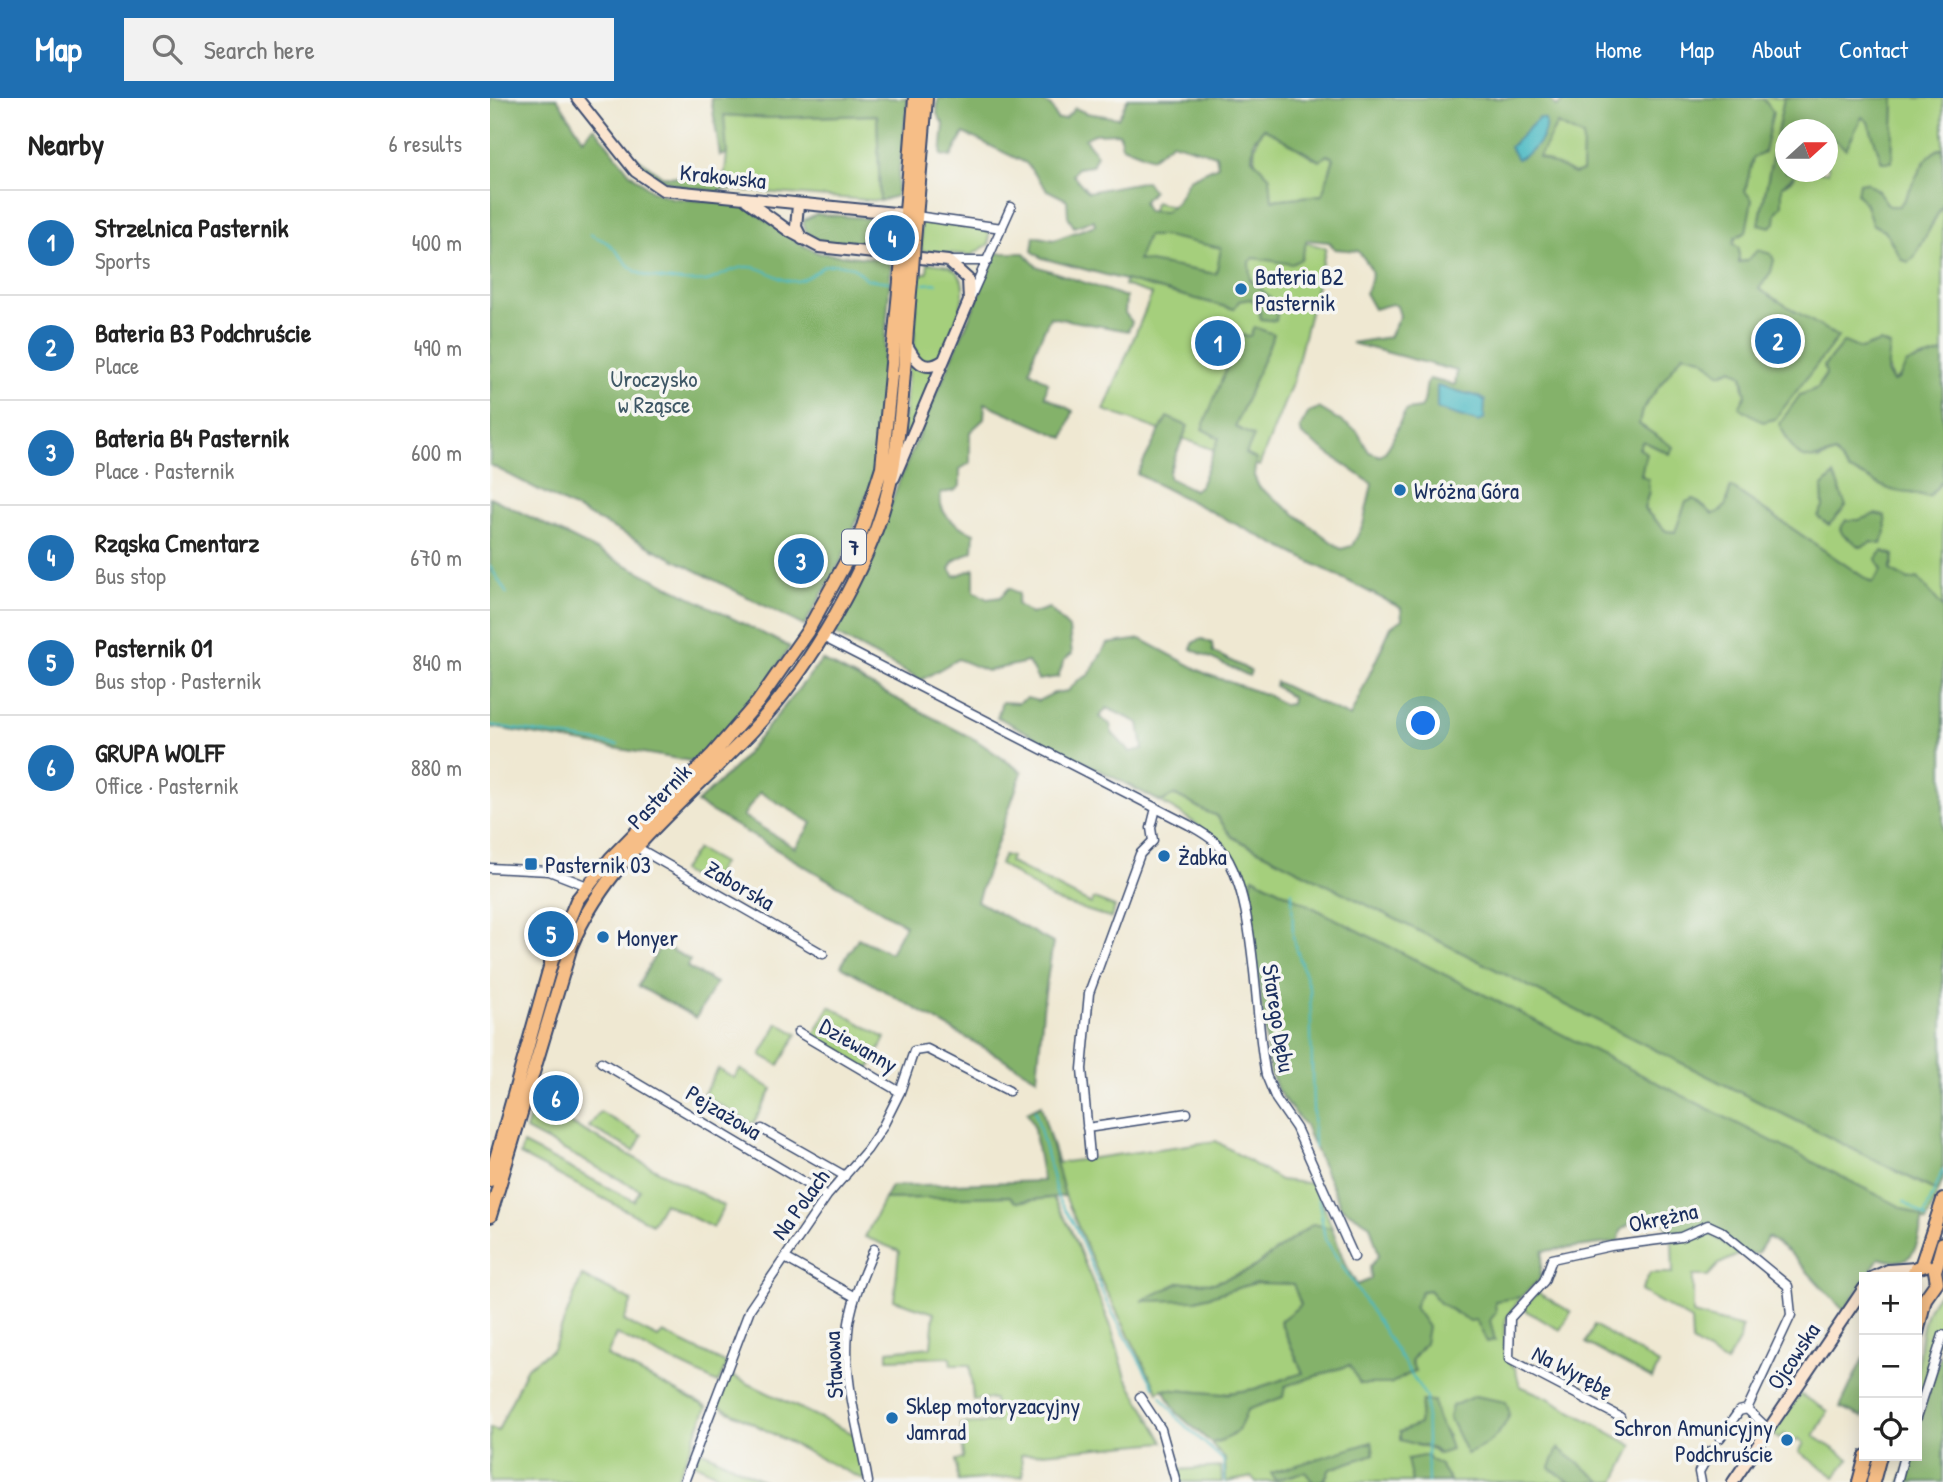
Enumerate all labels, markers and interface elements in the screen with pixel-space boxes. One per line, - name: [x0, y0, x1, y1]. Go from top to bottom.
- search box: [124, 18, 614, 81]
- text: Map: [35, 27, 82, 71]
- icon: search: [148, 30, 186, 68]
- text: Search here: [204, 32, 315, 67]
- text: Home: [1595, 33, 1642, 65]
- text: Map: [1680, 33, 1714, 65]
- text: About: [1752, 33, 1801, 65]
- text: Contact: [1839, 33, 1908, 65]
- north arrow: [1775, 119, 1838, 182]
- text: Nearby: [28, 124, 104, 164]
- text: 6 results: [389, 128, 462, 159]
- street label: Krakowska: [678, 156, 768, 196]
- text: Strzelnica Pasternik: [95, 210, 289, 245]
- pin: 4: [869, 212, 915, 264]
- text: 1: [47, 227, 55, 258]
- text: 400 m: [412, 227, 462, 258]
- text: Sports: [95, 245, 150, 276]
- place label: Bateria B2 Pasternik: [1255, 261, 1344, 318]
- marker: Bateria B2 Pasternik: [1233, 281, 1249, 297]
- text: Bateria B3 Podchruście: [95, 315, 311, 350]
- pin: 2: [1755, 315, 1801, 367]
- pin: 1: [1195, 317, 1241, 369]
- text: 2: [46, 332, 56, 363]
- text: 490 m: [414, 332, 462, 363]
- text: Place: [95, 350, 139, 381]
- park label: Uroczysko w Rząsce: [611, 363, 697, 420]
- text: Bateria B4 Pasternik: [95, 420, 289, 455]
- text: 3: [46, 437, 56, 468]
- text: 600 m: [411, 437, 462, 468]
- text: Place · Pasternik: [95, 455, 234, 486]
- place label: Wróżna Góra: [1414, 475, 1519, 506]
- marker: Wróżna Góra: [1392, 482, 1408, 498]
- text: Rząska Cmentarz: [95, 525, 259, 560]
- road number: 7: [842, 530, 866, 564]
- pin: 3: [778, 535, 824, 587]
- text: 4: [47, 542, 55, 573]
- text: 670 m: [410, 542, 462, 573]
- text: Bus stop: [95, 560, 166, 591]
- text: Pasternik 01: [95, 630, 212, 665]
- text: 5: [46, 647, 56, 678]
- text: 840 m: [412, 647, 462, 678]
- text: Bus stop · Pasternik: [95, 665, 261, 696]
- your location: [1406, 706, 1440, 740]
- text: GRUPA WOLFF: [95, 735, 224, 770]
- text: 6: [46, 752, 56, 783]
- text: 880 m: [411, 752, 462, 783]
- street label: Pasternik: [620, 756, 698, 836]
- text: Office · Pasternik: [95, 770, 238, 801]
- place label: Żabka: [1178, 841, 1227, 872]
- marker: Żabka: [1156, 848, 1172, 864]
- place label: Pasternik 03: [545, 849, 651, 880]
- street label: Zaborska: [699, 853, 781, 917]
- marker: Pasternik 03: [523, 856, 539, 872]
- pin: 5: [528, 908, 574, 960]
- place label: Monyer: [617, 922, 678, 953]
- marker: Monyer: [595, 929, 611, 945]
- street label: Starego Dębu: [1255, 962, 1303, 1074]
- street label: Dziewanny: [814, 1010, 904, 1080]
- pin: 6: [533, 1072, 579, 1124]
- street label: Pejzażowa: [680, 1077, 768, 1147]
- street label: Na Polach: [764, 1162, 836, 1246]
- street label: Okrężna: [1626, 1195, 1700, 1239]
- map controls: [1859, 1272, 1922, 1461]
- button: +: [1859, 1272, 1922, 1335]
- street label: Ojcowska: [1759, 1316, 1827, 1396]
- street label: Stawowa: [816, 1331, 850, 1399]
- button: −: [1859, 1335, 1922, 1398]
- street label: Na Wyrębę: [1527, 1337, 1619, 1405]
- place label: Sklep motoryzacyjny Jamrad: [906, 1390, 1080, 1447]
- button: locate: [1859, 1398, 1922, 1461]
- marker: Sklep motoryzacyjny Jamrad: [884, 1410, 900, 1426]
- place label: Schron Amunicyjny Podchruście: [1614, 1412, 1773, 1469]
- marker: Schron Amunicyjny Podchruście: [1779, 1432, 1795, 1448]

